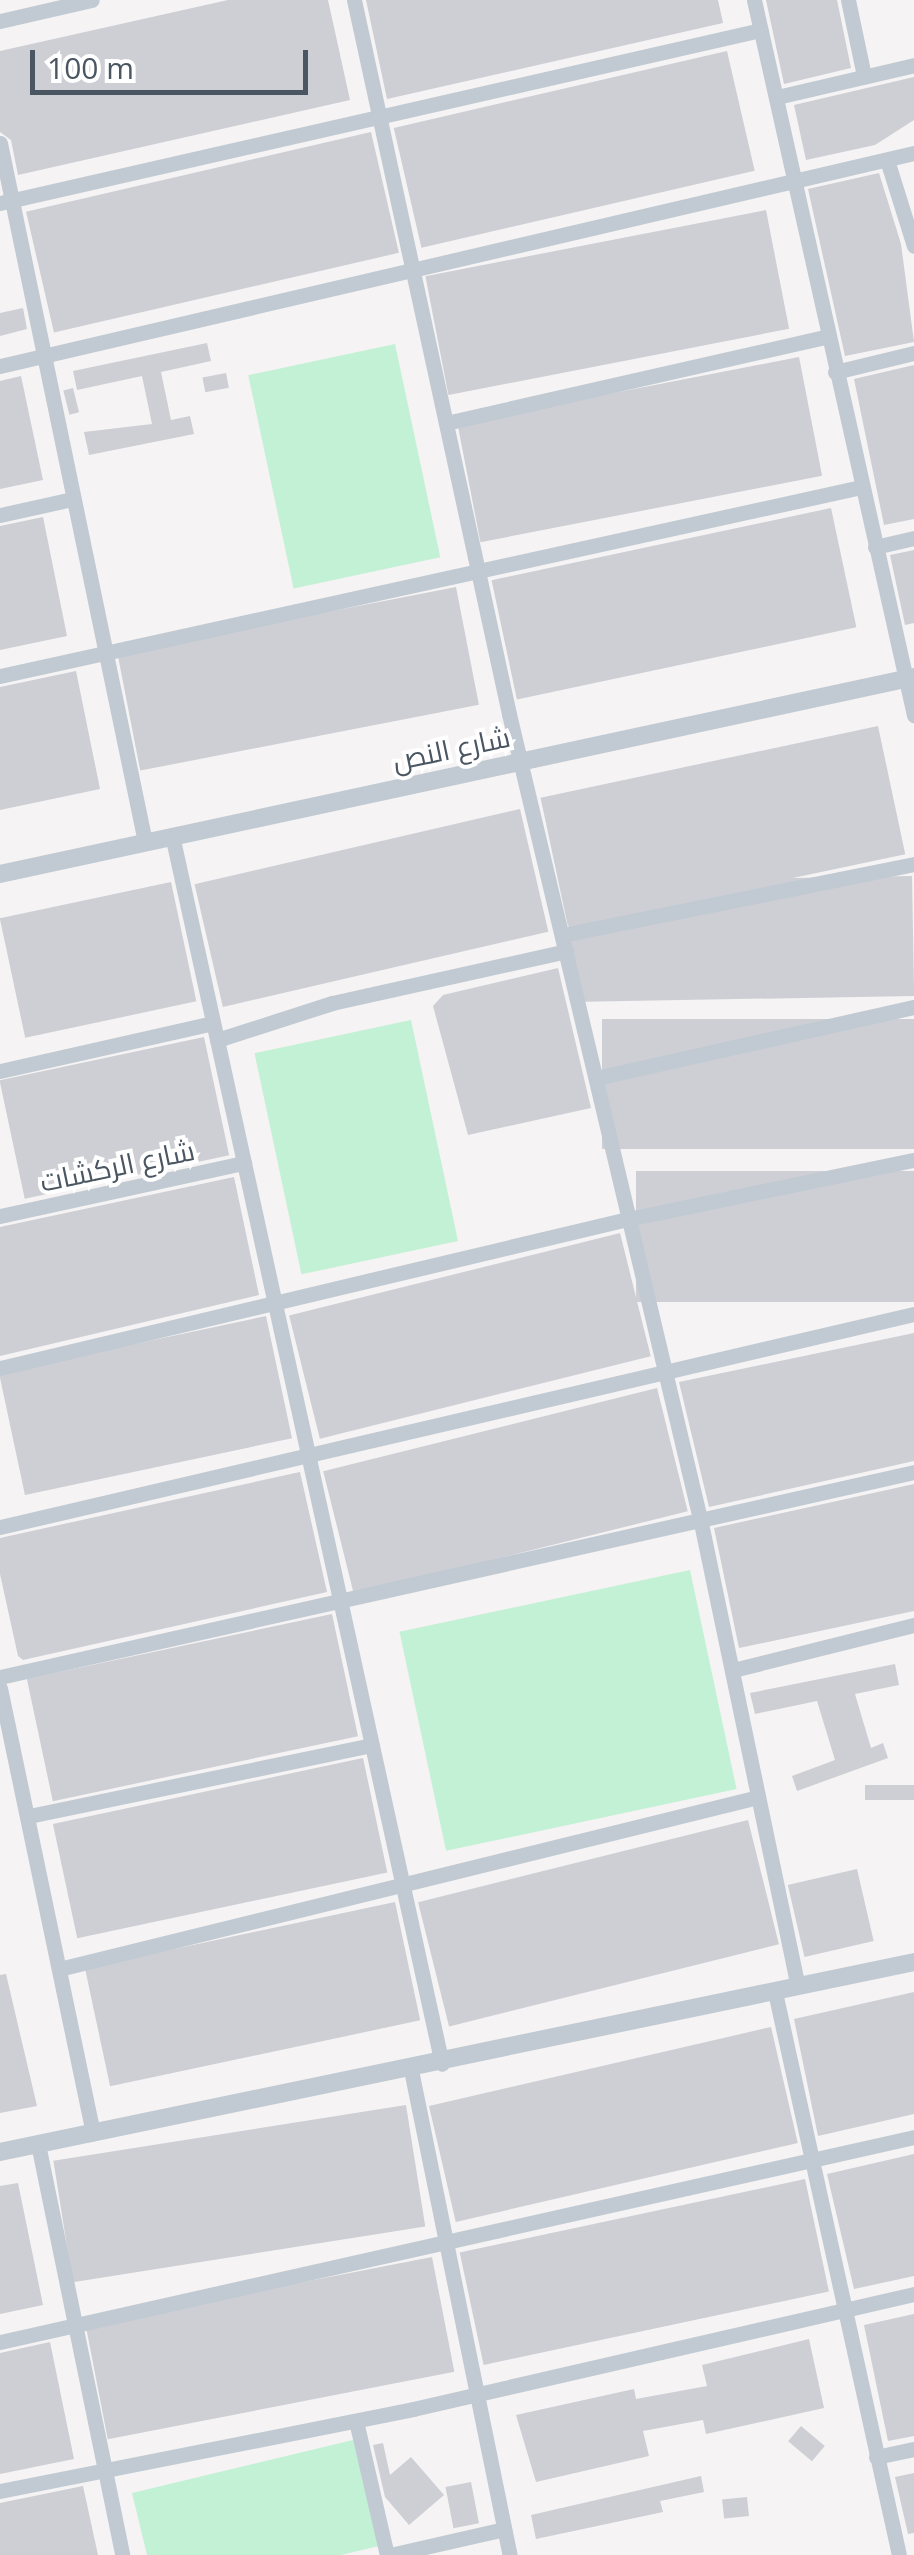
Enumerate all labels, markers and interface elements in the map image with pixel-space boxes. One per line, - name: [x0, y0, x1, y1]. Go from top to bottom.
- scale bar: [35, 30, 312, 92]
- text: 100 m: [47, 47, 134, 88]
- street label: شارع النص: [389, 719, 513, 777]
- street label: شارع الركشات: [37, 1132, 197, 1198]

